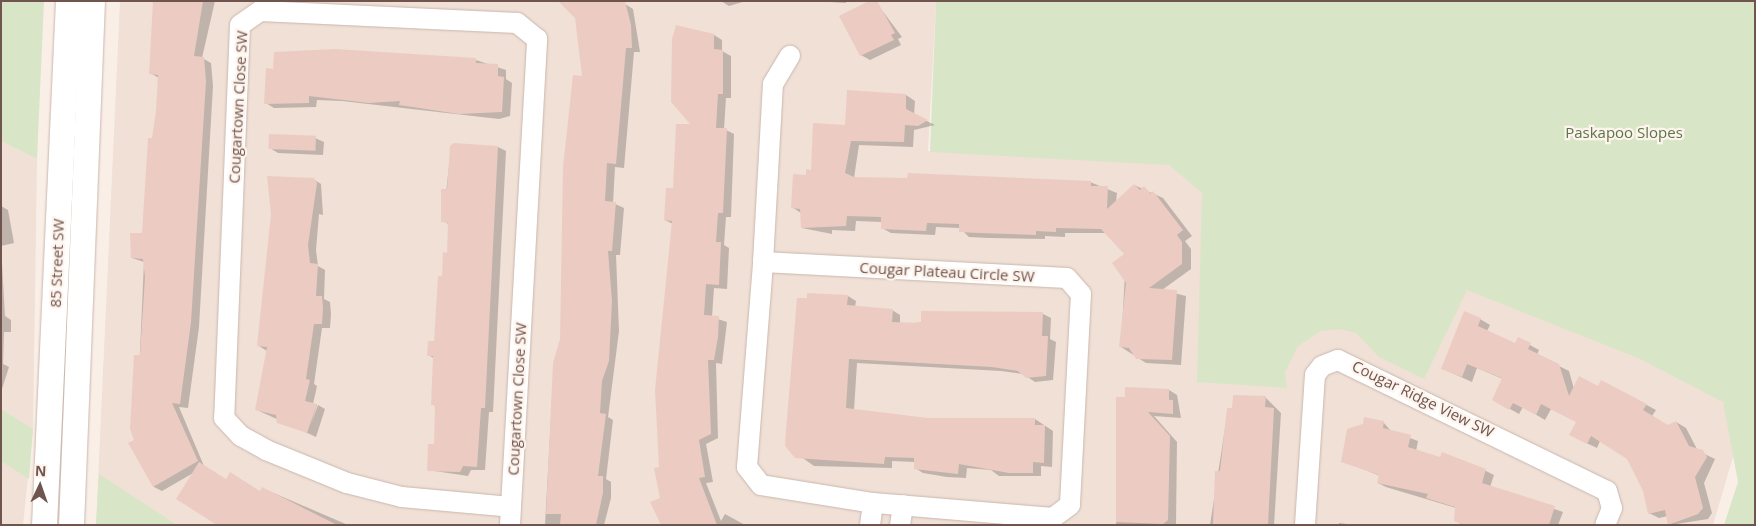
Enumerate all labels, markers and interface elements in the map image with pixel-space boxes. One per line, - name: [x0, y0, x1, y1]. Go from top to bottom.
- street label: Cougartown Close SW: [225, 30, 251, 184]
- park label: Paskapoo Slopes: [1565, 124, 1683, 142]
- street label: 85 Street SW: [46, 218, 68, 308]
- street label: Cougar Plateau Circle SW: [859, 258, 1035, 286]
- street label: Cougartown Close SW: [504, 322, 530, 476]
- street label: Cougar Ridge View SW: [1349, 357, 1497, 441]
- north arrow: [15, 461, 65, 511]
- text: N: [35, 461, 47, 480]

